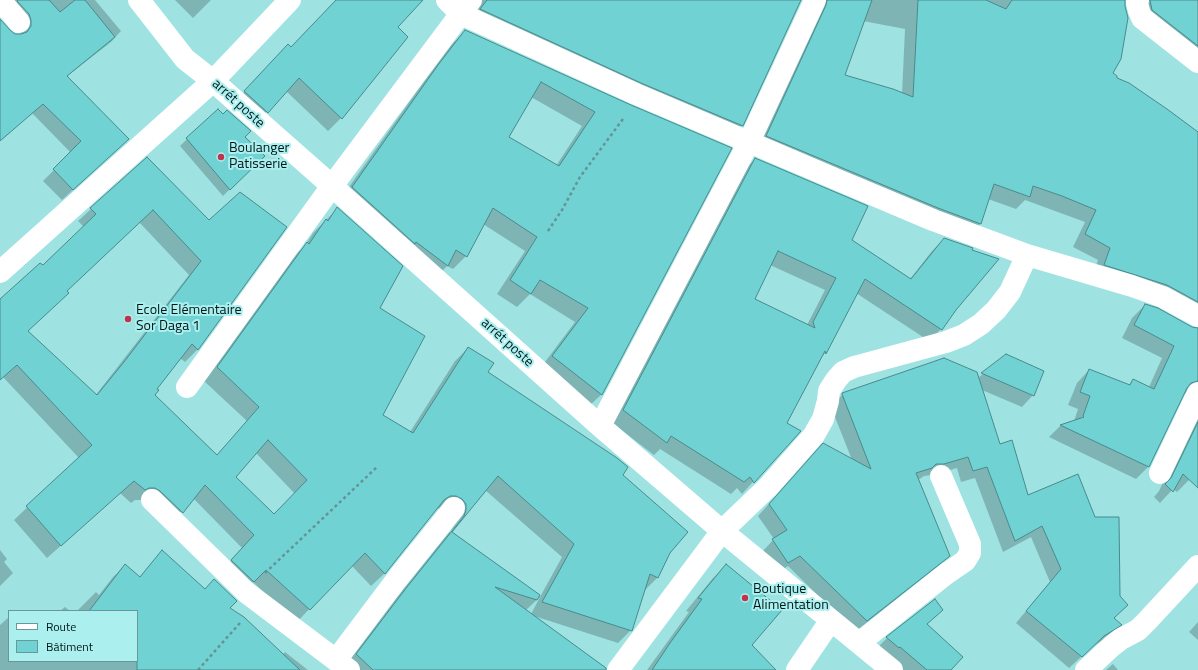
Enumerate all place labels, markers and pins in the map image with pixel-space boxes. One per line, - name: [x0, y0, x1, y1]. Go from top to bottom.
- place label: Boulanger Patisserie: [229, 141, 289, 174]
- marker: Boulanger Patisserie: [216, 152, 226, 162]
- place label: Ecole Elémentaire Sor Daga 1: [136, 303, 241, 336]
- marker: Ecole Elémentaire Sor Daga 1: [123, 314, 133, 324]
- place label: Boutique Alimentation: [753, 582, 829, 614]
- marker: Boutique Alimentation: [740, 593, 750, 603]

